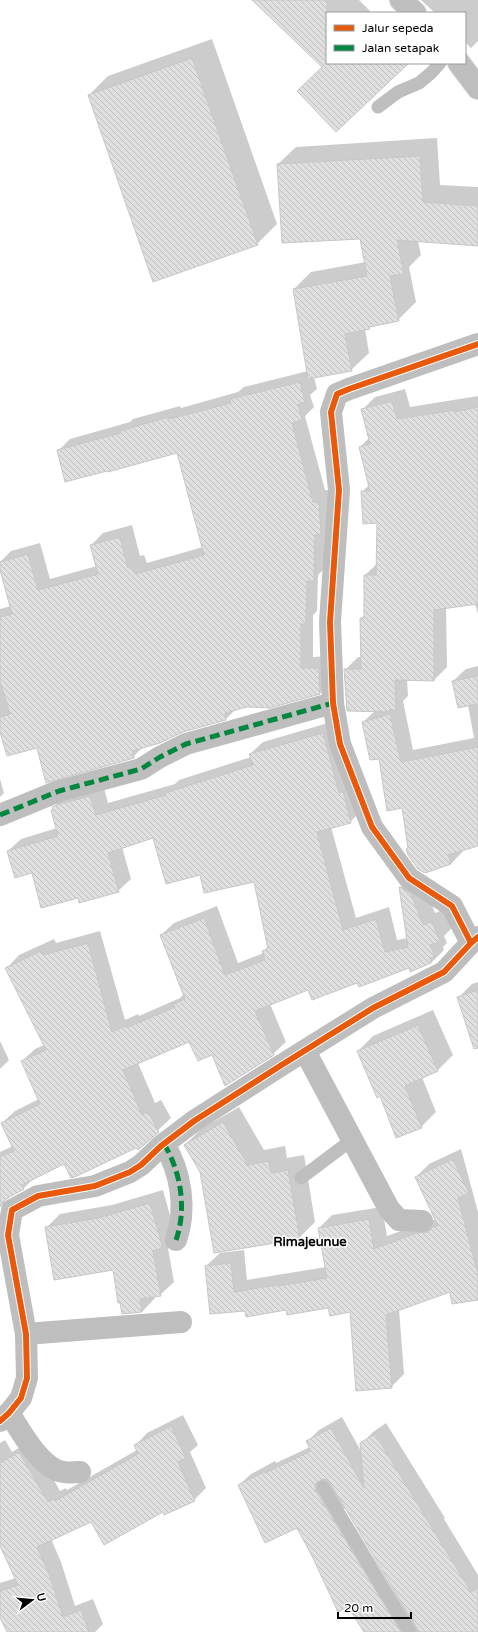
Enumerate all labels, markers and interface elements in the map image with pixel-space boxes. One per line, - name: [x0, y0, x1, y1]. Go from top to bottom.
- legend: [326, 12, 466, 64]
- text: Jalur sepeda: [362, 21, 434, 35]
- text: Jalan setapak: [362, 41, 440, 55]
- district label: Rimajeunue: [273, 1234, 347, 1250]
- north arrow: [12, 1580, 52, 1620]
- text: U: [34, 1592, 49, 1603]
- scale bar: [338, 1594, 411, 1620]
- text: 20 m: [344, 1601, 373, 1615]

